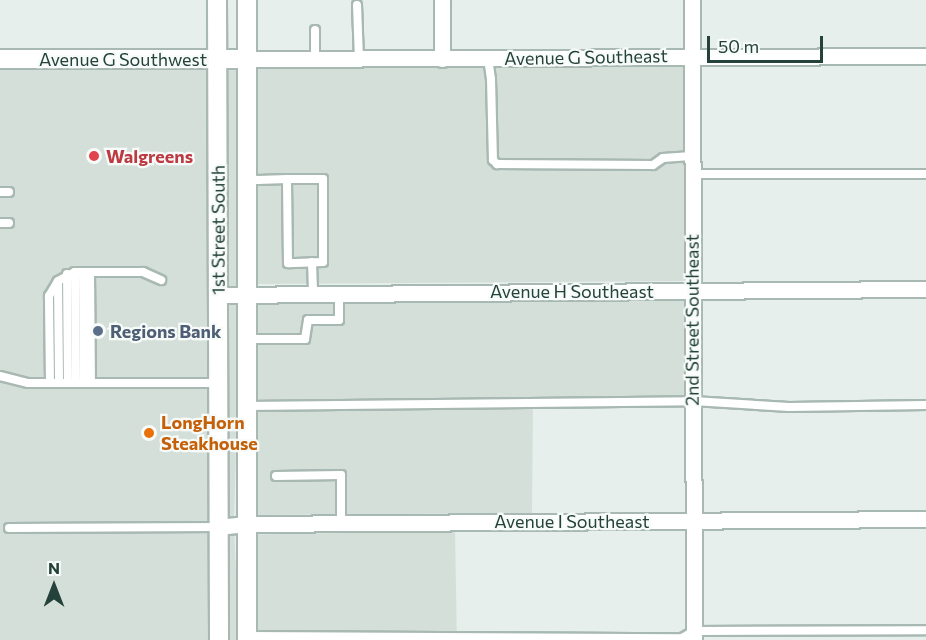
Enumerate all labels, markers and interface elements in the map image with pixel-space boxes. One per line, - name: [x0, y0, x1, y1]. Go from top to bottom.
- scale bar: [710, 24, 826, 62]
- text: 50 m: [718, 35, 759, 57]
- street label: Avenue G Southeast: [504, 45, 668, 69]
- street label: Avenue G Southwest: [39, 48, 207, 70]
- place label: Walgreens: [106, 145, 193, 167]
- marker: Walgreens: [87, 149, 101, 163]
- street label: 1st Street South: [207, 165, 229, 295]
- street label: 2nd Street Southeast: [681, 234, 703, 406]
- street label: Avenue H Southeast: [490, 280, 654, 302]
- place label: Regions Bank: [110, 320, 221, 342]
- marker: Regions Bank: [91, 324, 105, 338]
- place label: LongHorn Steakhouse: [161, 412, 258, 454]
- marker: LongHorn Steakhouse: [142, 426, 156, 440]
- street label: Avenue I Southeast: [494, 510, 650, 532]
- north arrow: [24, 556, 84, 616]
- text: N: [48, 558, 60, 577]

